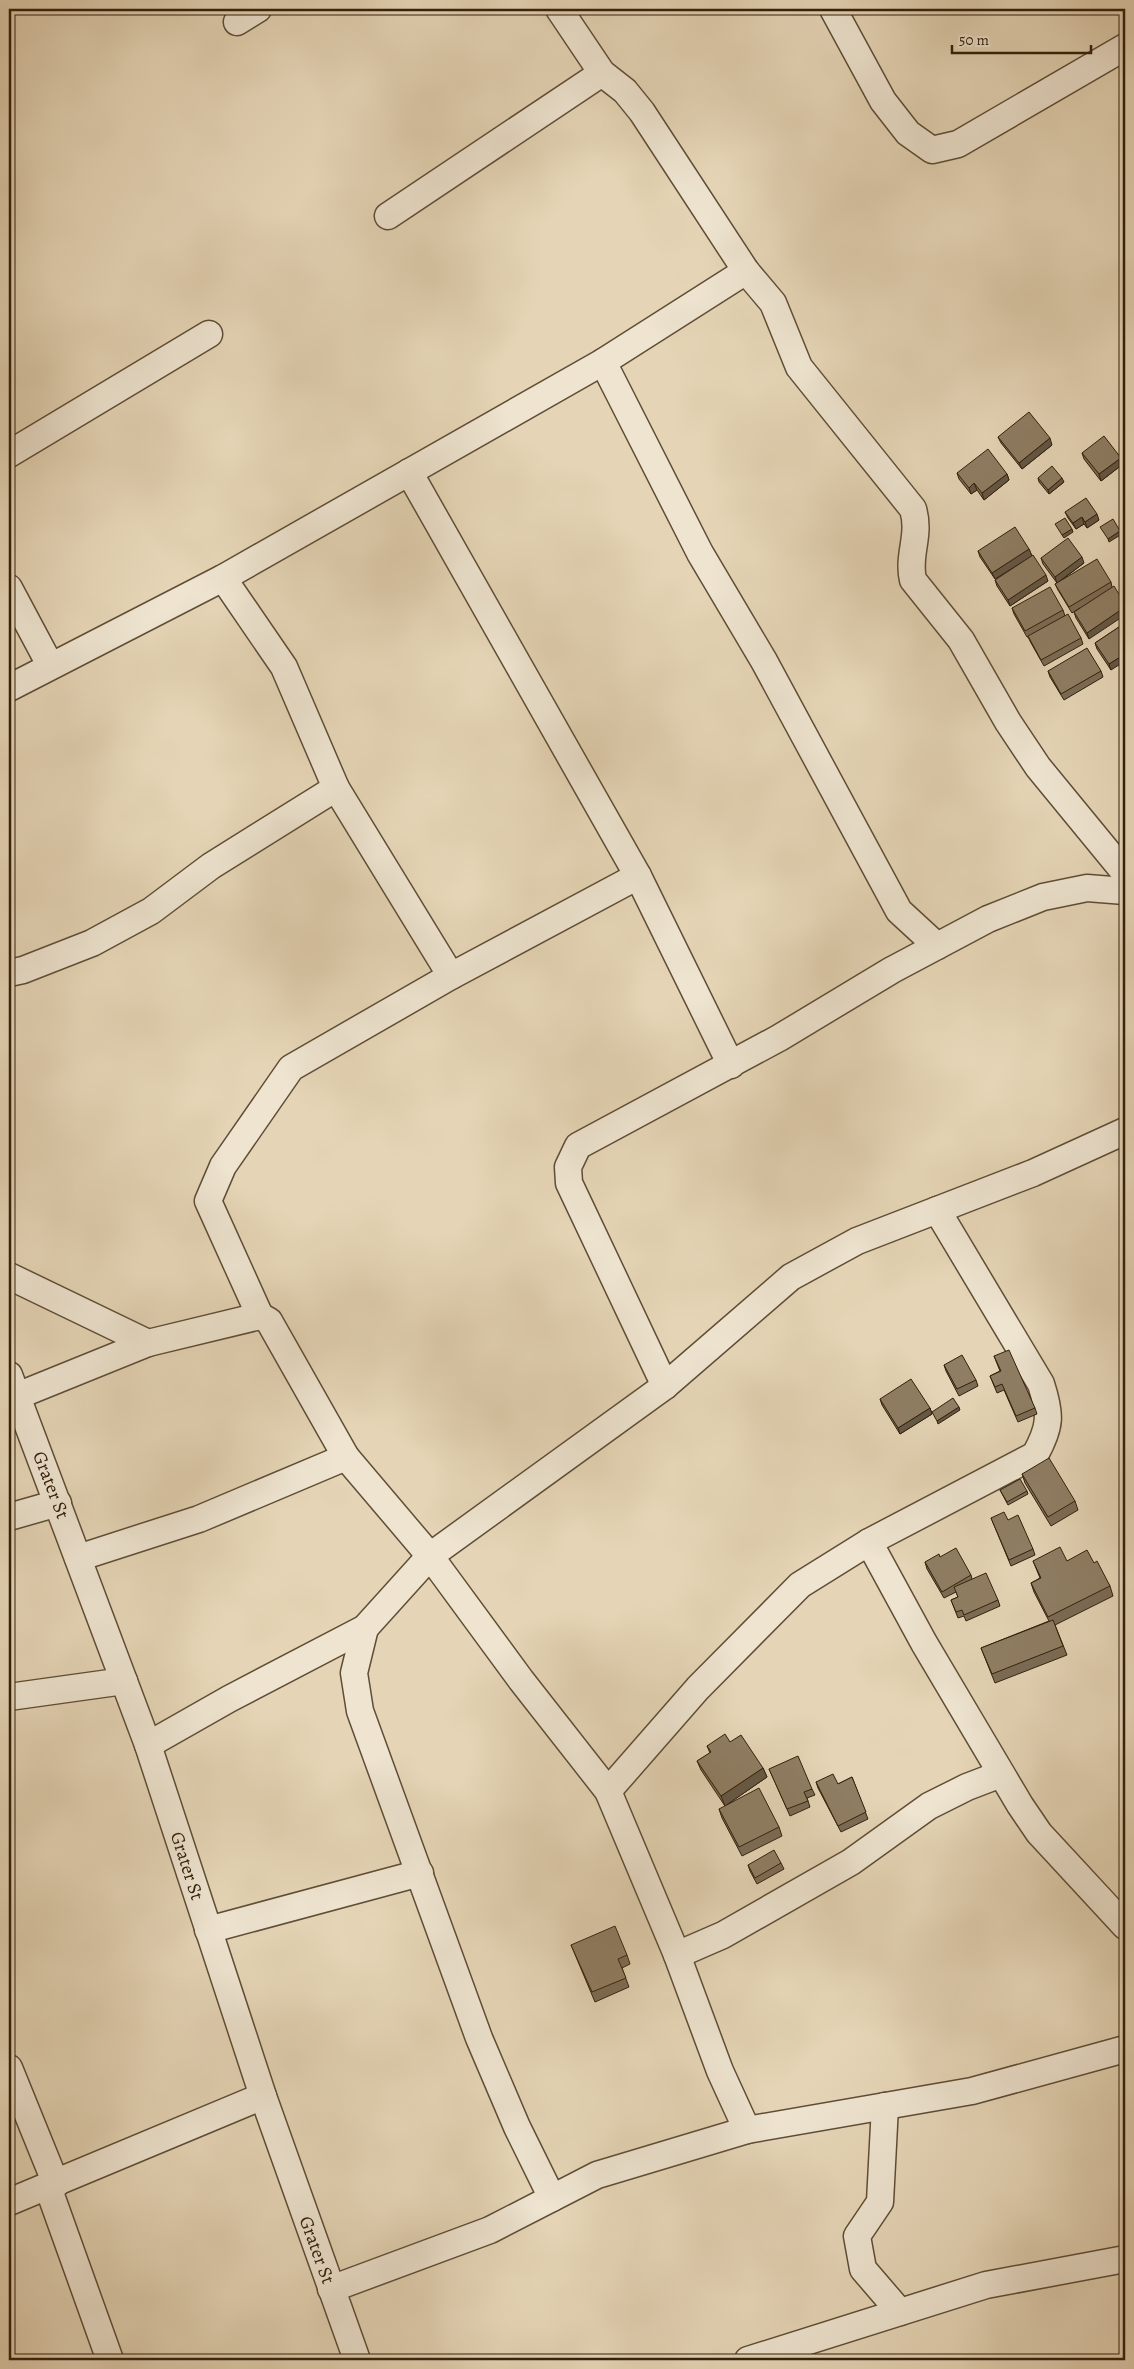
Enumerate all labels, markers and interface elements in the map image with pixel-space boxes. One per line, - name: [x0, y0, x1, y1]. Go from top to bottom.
- scale bar: [952, 22, 1090, 54]
- text: 50 m: [959, 30, 989, 50]
- street label: Grater St: [26, 1447, 76, 1523]
- street label: Grater St: [164, 1829, 210, 1903]
- street label: Grater St: [293, 2212, 341, 2288]

